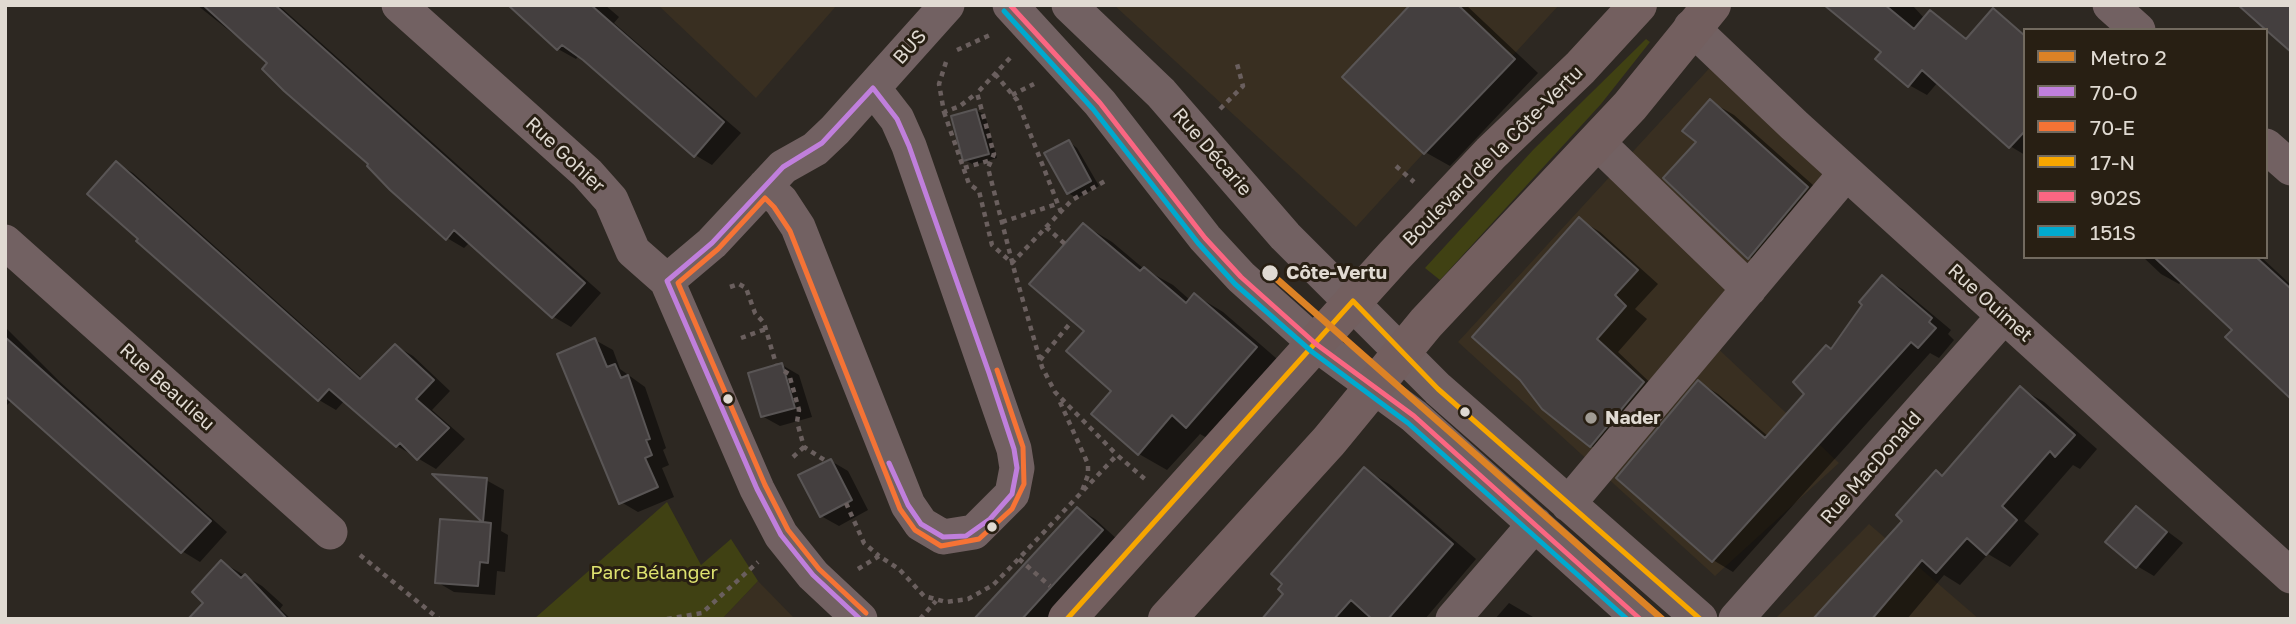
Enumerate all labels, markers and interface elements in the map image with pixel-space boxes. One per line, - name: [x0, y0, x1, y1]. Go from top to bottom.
- street label: BUS: [889, 25, 931, 69]
- legend: [2023, 28, 2268, 259]
- text: Metro 2: [2090, 44, 2167, 70]
- street label: Boulevard de la Côte-Vertu: [1398, 61, 1588, 251]
- text: 70-O: [2090, 79, 2138, 105]
- street label: Rue Décarie: [1168, 103, 1256, 201]
- street label: Rue Gohier: [521, 113, 609, 197]
- text: 70-E: [2090, 114, 2135, 140]
- text: 17-N: [2090, 149, 2135, 175]
- text: 902S: [2090, 184, 2141, 210]
- text: 151S: [2090, 219, 2136, 245]
- street label: Rue Ouimet: [1943, 259, 2037, 347]
- place label: Côte-Vertu: [1286, 262, 1387, 284]
- marker: Côte-Vertu: [1260, 263, 1280, 283]
- street label: Rue Beaulieu: [115, 339, 219, 435]
- unlabelled marker: [721, 392, 735, 406]
- unlabelled marker: [1458, 405, 1472, 419]
- place label: Nader: [1605, 407, 1661, 429]
- street label: Rue MacDonald: [1816, 407, 1926, 529]
- marker: Nader: [1583, 410, 1599, 426]
- unlabelled marker: [985, 520, 999, 534]
- park label: Parc Bélanger: [590, 562, 718, 584]

